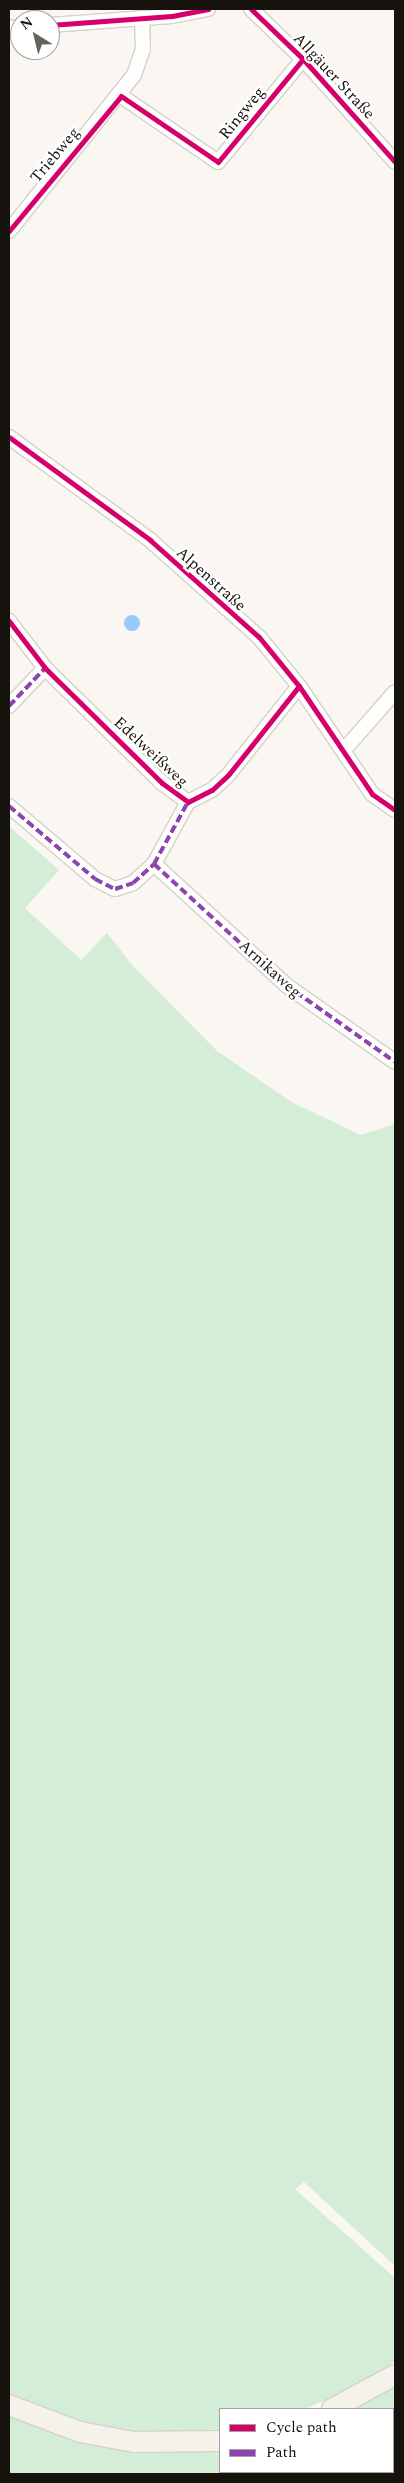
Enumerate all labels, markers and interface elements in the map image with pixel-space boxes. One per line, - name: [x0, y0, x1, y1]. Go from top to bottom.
- north arrow: [10, 10, 60, 60]
- text: N: [16, 11, 37, 35]
- street label: Allgäuer Straße: [289, 29, 379, 123]
- street label: Ringweg: [215, 83, 269, 143]
- street label: Triebweg: [26, 123, 84, 187]
- street label: Alpenstraße: [172, 543, 250, 615]
- street label: Edelweißweg: [110, 713, 192, 791]
- street label: Arnikaweg: [235, 936, 305, 1002]
- legend: [219, 2408, 394, 2473]
- text: Cycle path: [266, 2416, 337, 2439]
- text: Path: [266, 2441, 297, 2464]

